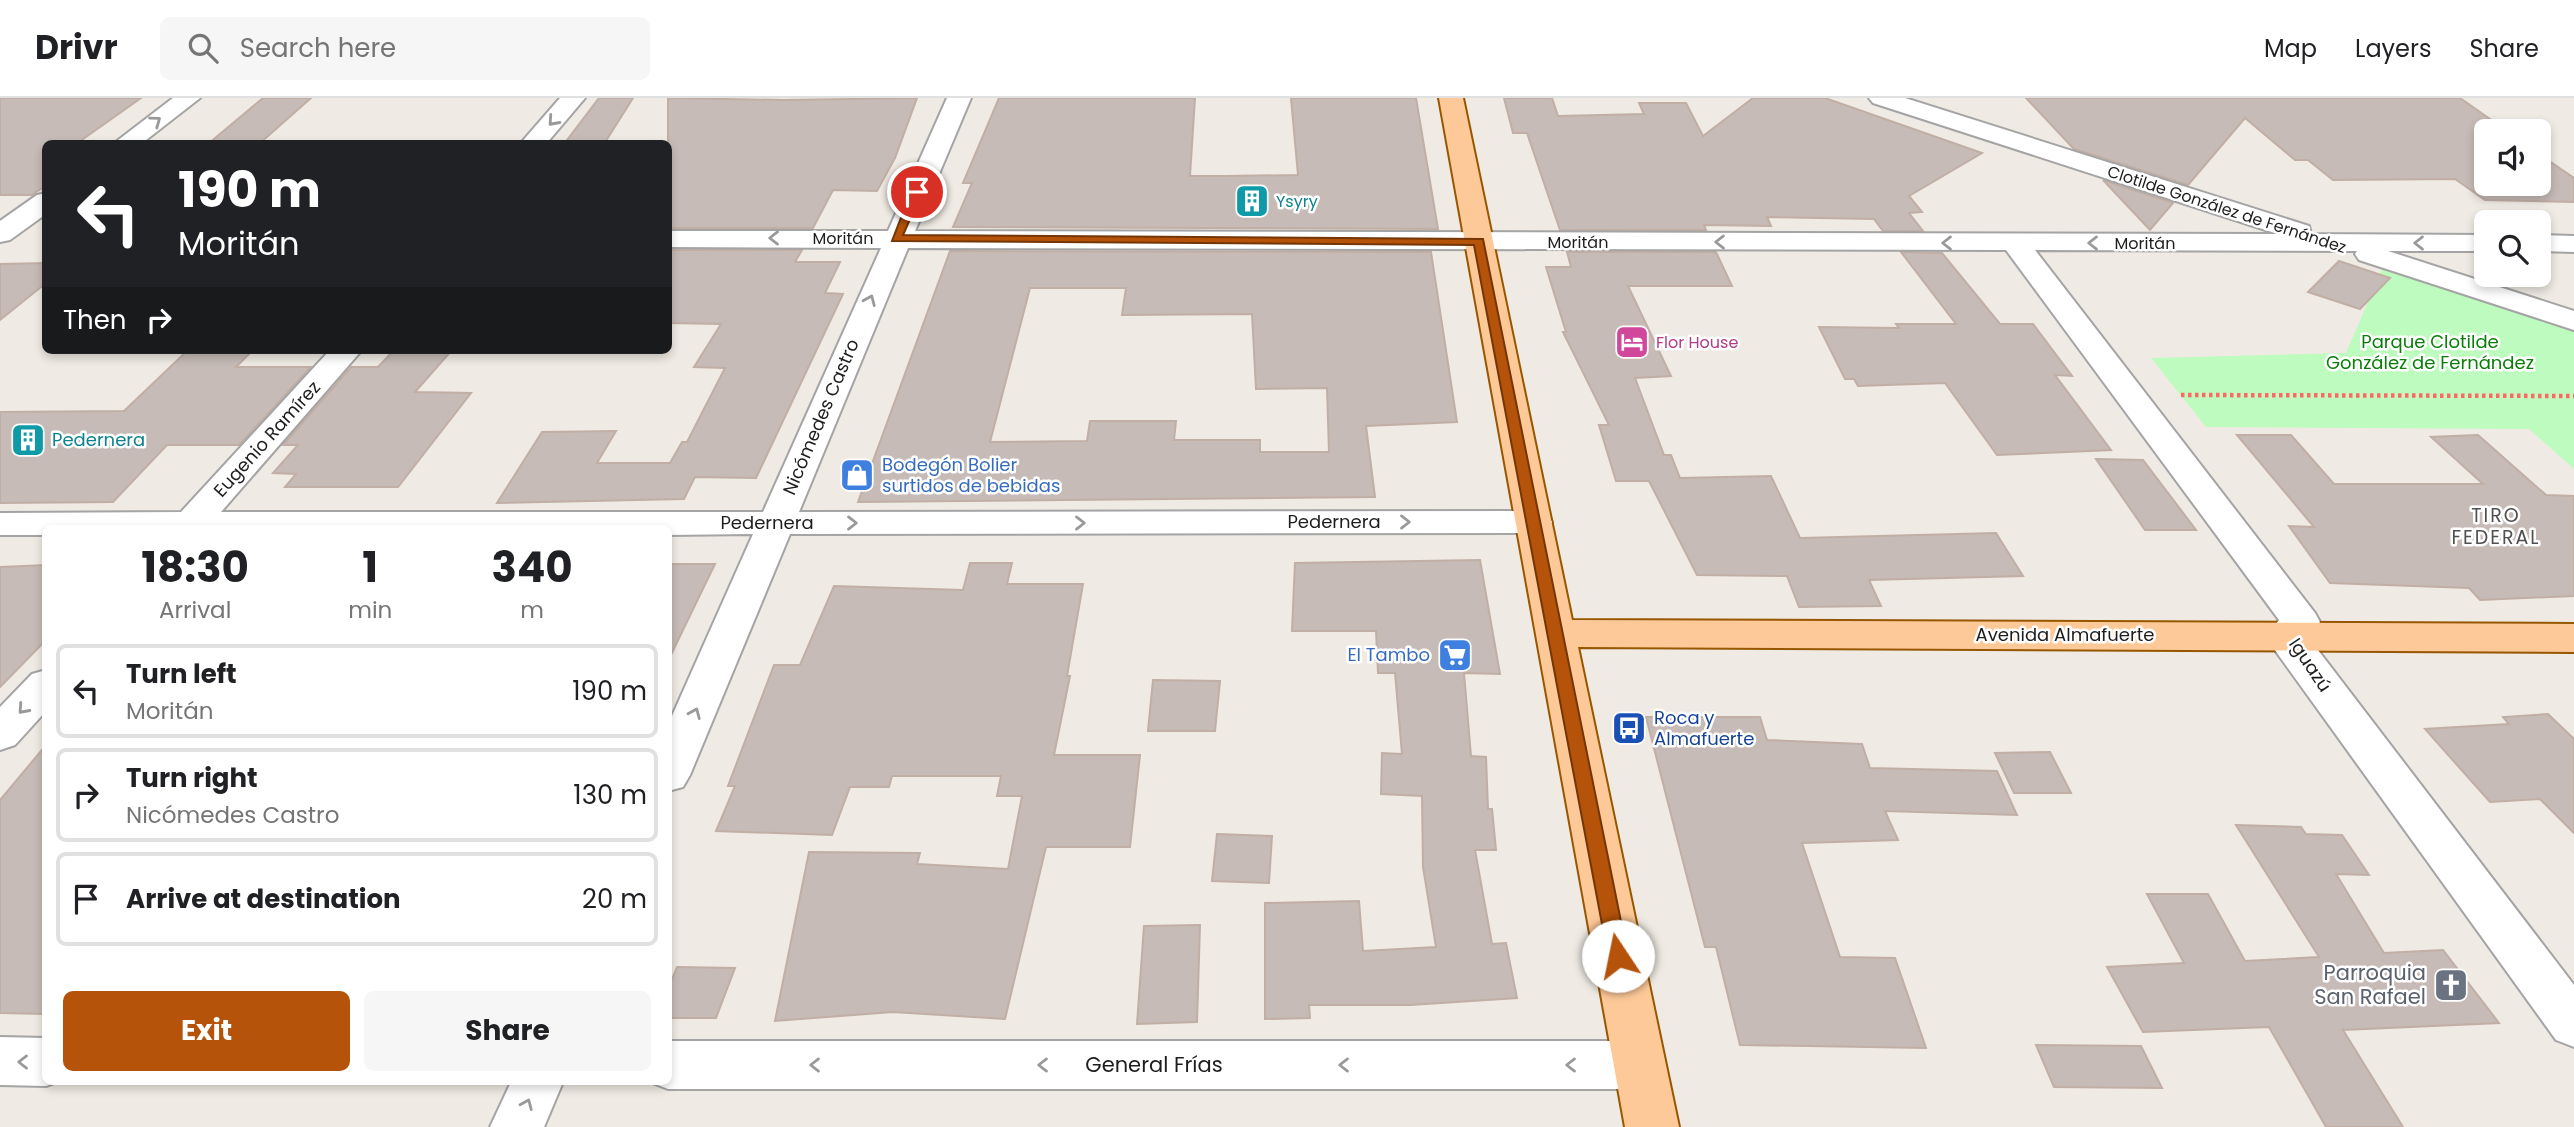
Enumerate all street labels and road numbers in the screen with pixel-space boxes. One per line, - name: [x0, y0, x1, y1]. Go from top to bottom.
- street label: Clotilde González de Fernández: [2104, 160, 2349, 259]
- street label: Moritán: [813, 227, 873, 250]
- street label: Moritán: [1548, 231, 1608, 254]
- street label: Moritán: [2115, 232, 2175, 255]
- street label: Nicómedes Castro: [776, 335, 865, 499]
- street label: Eugenio Ramírez: [208, 375, 326, 502]
- street label: Pedernera: [1287, 509, 1381, 534]
- street label: Pedernera: [720, 510, 814, 535]
- street label: Avenida Almafuerte: [1976, 622, 2154, 647]
- street label: Iguazú: [2283, 633, 2338, 697]
- street label: General Frías: [1085, 1050, 1223, 1079]

